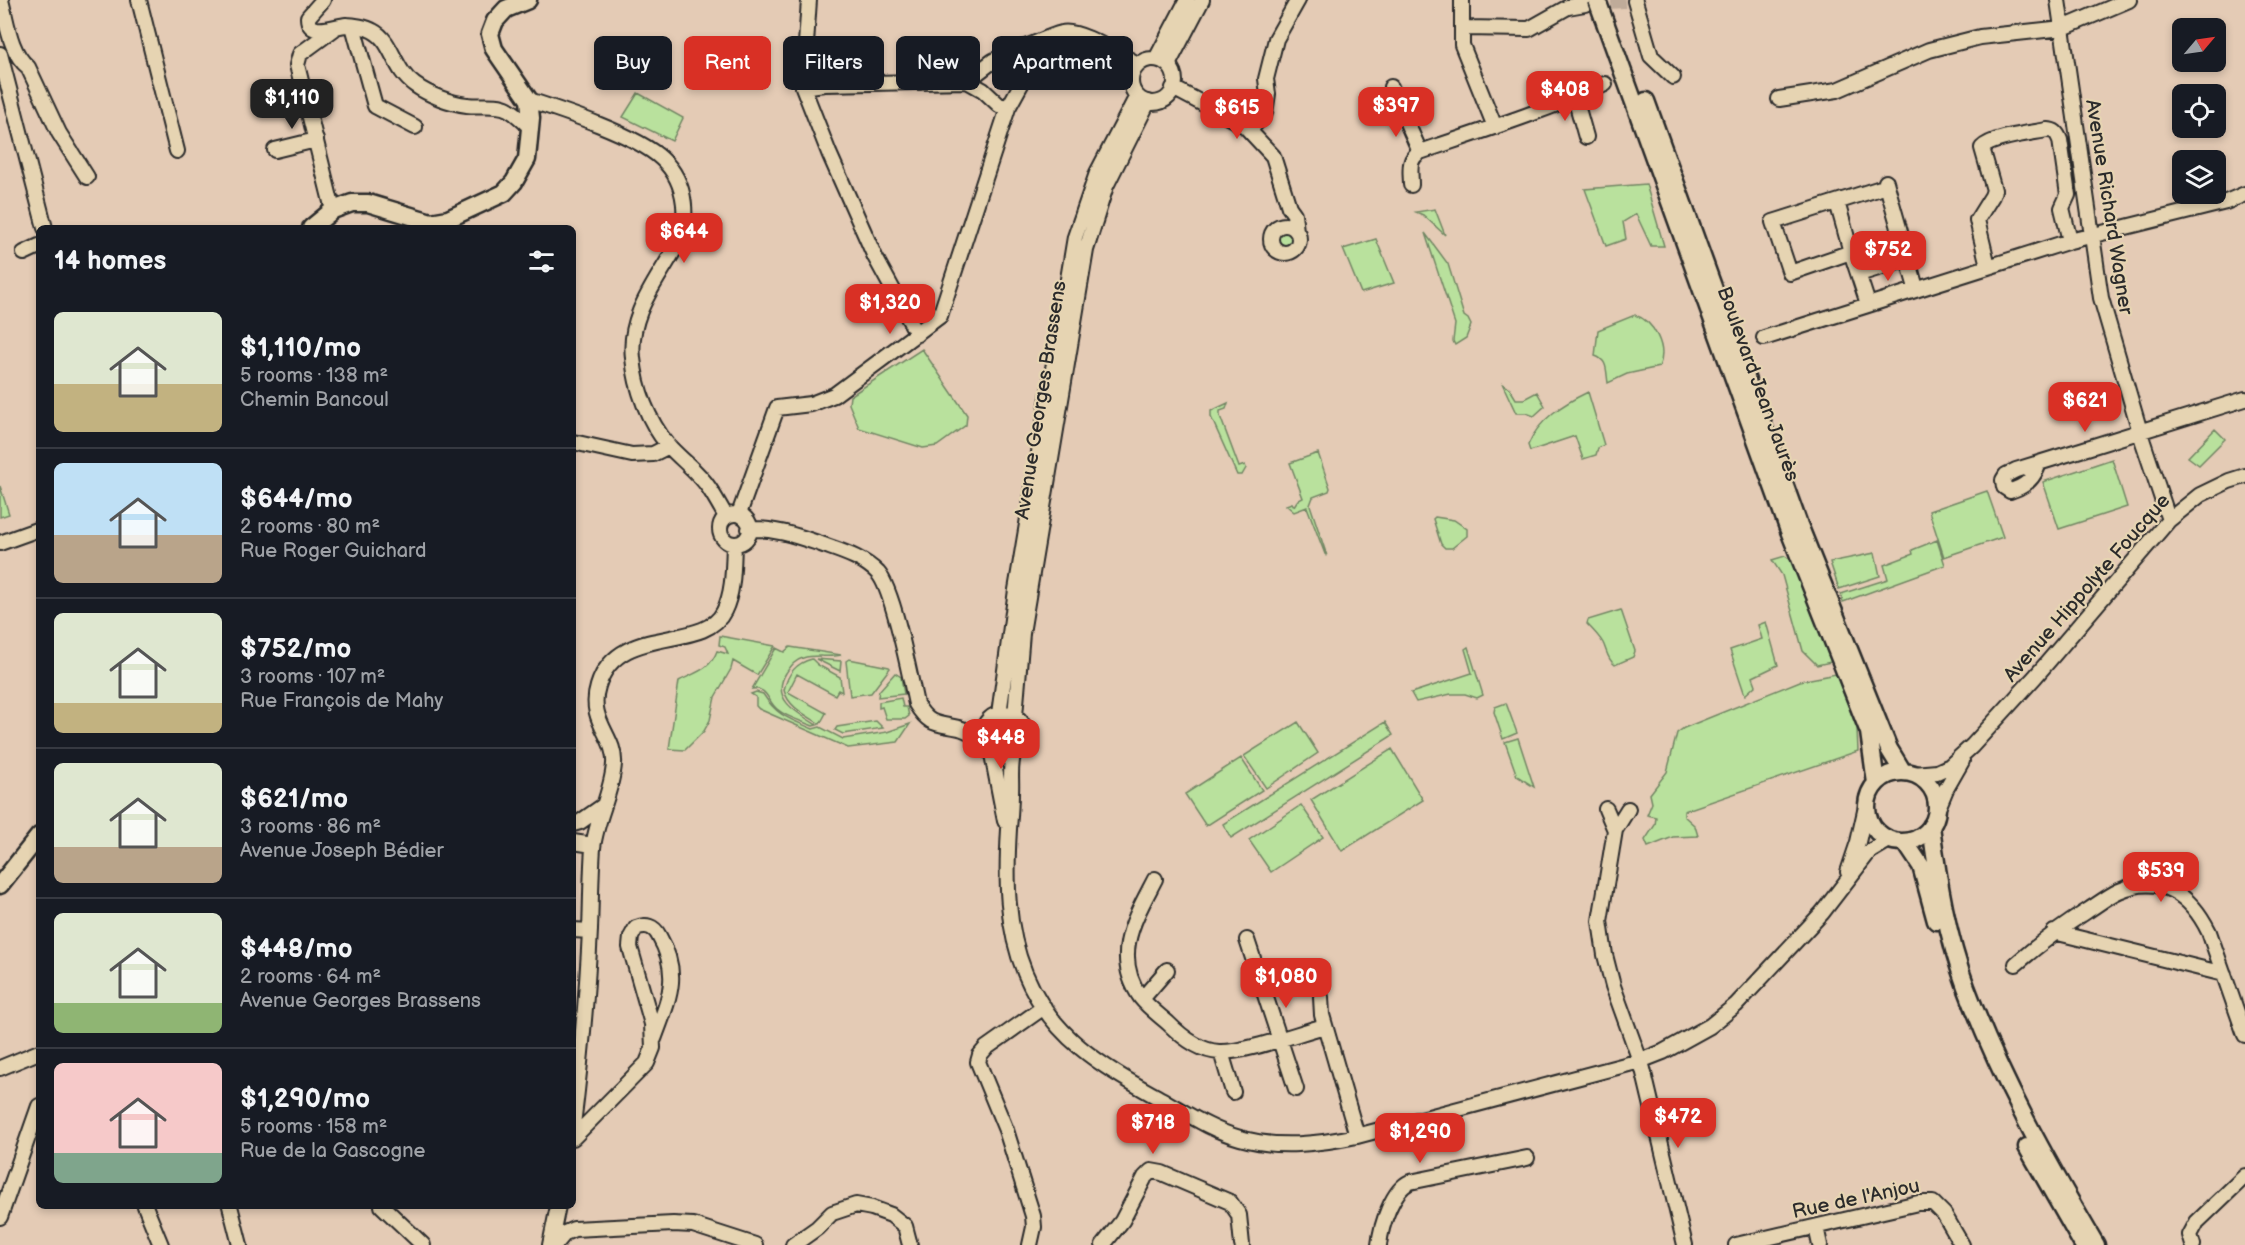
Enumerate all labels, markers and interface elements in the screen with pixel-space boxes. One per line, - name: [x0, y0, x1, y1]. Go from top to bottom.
- north arrow: [2172, 18, 2226, 72]
- map controls: [2172, 18, 2226, 204]
- chip: Buy: [594, 36, 672, 90]
- chip: Rent: [684, 36, 771, 90]
- chip: Filters: [783, 36, 884, 90]
- chip: New: [896, 36, 980, 90]
- chip: Apartment: [992, 36, 1133, 90]
- pin: $408: [1529, 71, 1601, 122]
- text: $408: [1540, 78, 1590, 102]
- pin: $1,110: [243, 79, 341, 130]
- button: locate: [2172, 84, 2226, 138]
- text: $1,110: [264, 86, 320, 110]
- pin: $397: [1360, 87, 1432, 138]
- pin: $615: [1201, 89, 1273, 140]
- text: $397: [1372, 94, 1420, 118]
- text: $615: [1214, 96, 1260, 120]
- street label: Avenue Richard Wagner: [2080, 98, 2138, 317]
- button: layers: [2172, 150, 2226, 204]
- pin: $644: [648, 213, 720, 264]
- text: $644: [660, 220, 708, 244]
- pin: $752: [1852, 231, 1924, 282]
- text: $752: [1864, 238, 1912, 262]
- icon: filters: [525, 245, 558, 278]
- text: 14 homes: [54, 246, 166, 277]
- street label: Avenue Georges Brassens: [1010, 279, 1072, 521]
- street label: Boulevard Jean Jaurès: [1712, 283, 1804, 485]
- pin: $1,320: [841, 284, 939, 335]
- text: $1,320: [859, 291, 921, 315]
- text: $1,110/mo: [240, 333, 361, 364]
- icon: home: [102, 336, 174, 408]
- text: 5 rooms · 138 m²: [240, 364, 388, 388]
- pin: $621: [2049, 382, 2121, 433]
- text: Chemin Bancoul: [240, 388, 389, 412]
- text: $621: [2062, 389, 2108, 413]
- text: $644/mo: [240, 484, 353, 515]
- icon: home: [102, 487, 174, 559]
- street label: Avenue Hippolyte Foucque: [1999, 489, 2175, 687]
- text: 2 rooms · 80 m²: [240, 515, 380, 539]
- text: Rue Roger Guichard: [240, 539, 426, 563]
- text: $752/mo: [240, 634, 351, 665]
- icon: home: [102, 637, 174, 709]
- text: 3 rooms · 107 m²: [240, 665, 385, 689]
- text: Rue François de Mahy: [240, 689, 443, 713]
- pin: $448: [965, 719, 1037, 770]
- text: $448: [977, 726, 1025, 750]
- text: $621/mo: [240, 784, 348, 815]
- icon: home: [102, 787, 174, 859]
- text: 3 rooms · 86 m²: [240, 815, 381, 839]
- text: Avenue Joseph Bédier: [240, 839, 444, 863]
- pin: $539: [2125, 852, 2197, 903]
- text: $539: [2137, 859, 2185, 883]
- text: $448/mo: [240, 934, 353, 965]
- icon: home: [102, 937, 174, 1009]
- pin: $1,080: [1237, 958, 1335, 1009]
- text: 2 rooms · 64 m²: [240, 965, 381, 989]
- text: $1,080: [1255, 965, 1317, 989]
- text: Avenue Georges Brassens: [240, 989, 481, 1013]
- text: $1,290/mo: [240, 1084, 370, 1115]
- icon: home: [102, 1087, 174, 1159]
- pin: $472: [1642, 1098, 1714, 1149]
- pin: $718: [1117, 1104, 1189, 1155]
- text: $472: [1654, 1105, 1702, 1129]
- text: $718: [1131, 1111, 1175, 1135]
- pin: $1,290: [1371, 1113, 1469, 1164]
- text: 5 rooms · 158 m²: [240, 1115, 387, 1139]
- text: $1,290: [1389, 1120, 1451, 1144]
- text: Rue de la Gascogne: [240, 1139, 425, 1163]
- street label: Rue de l'Anjou: [1790, 1174, 1922, 1224]

